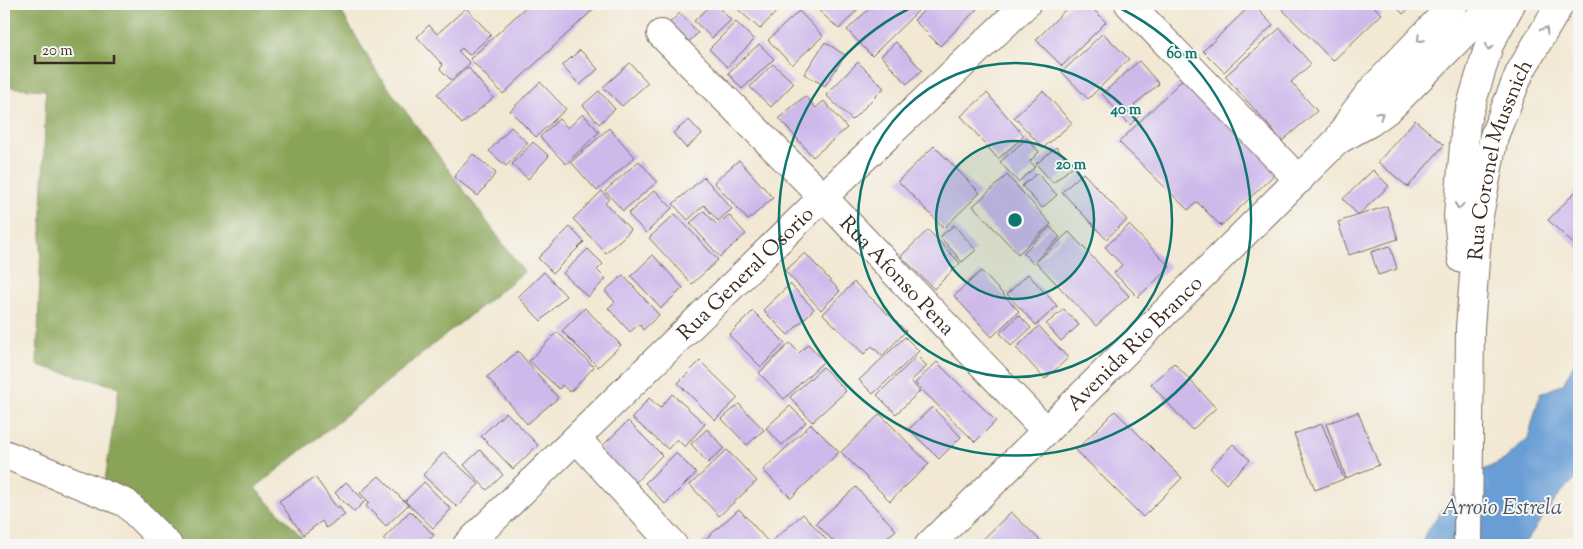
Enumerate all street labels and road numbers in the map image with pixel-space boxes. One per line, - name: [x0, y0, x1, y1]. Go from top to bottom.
- street label: Rua Coronel Mussnich: [1462, 54, 1541, 261]
- street label: Rua General Osorio: [672, 201, 822, 348]
- street label: Rua Afonso Pena: [832, 210, 961, 344]
- street label: Avenida Rio Branco: [1061, 270, 1211, 419]

